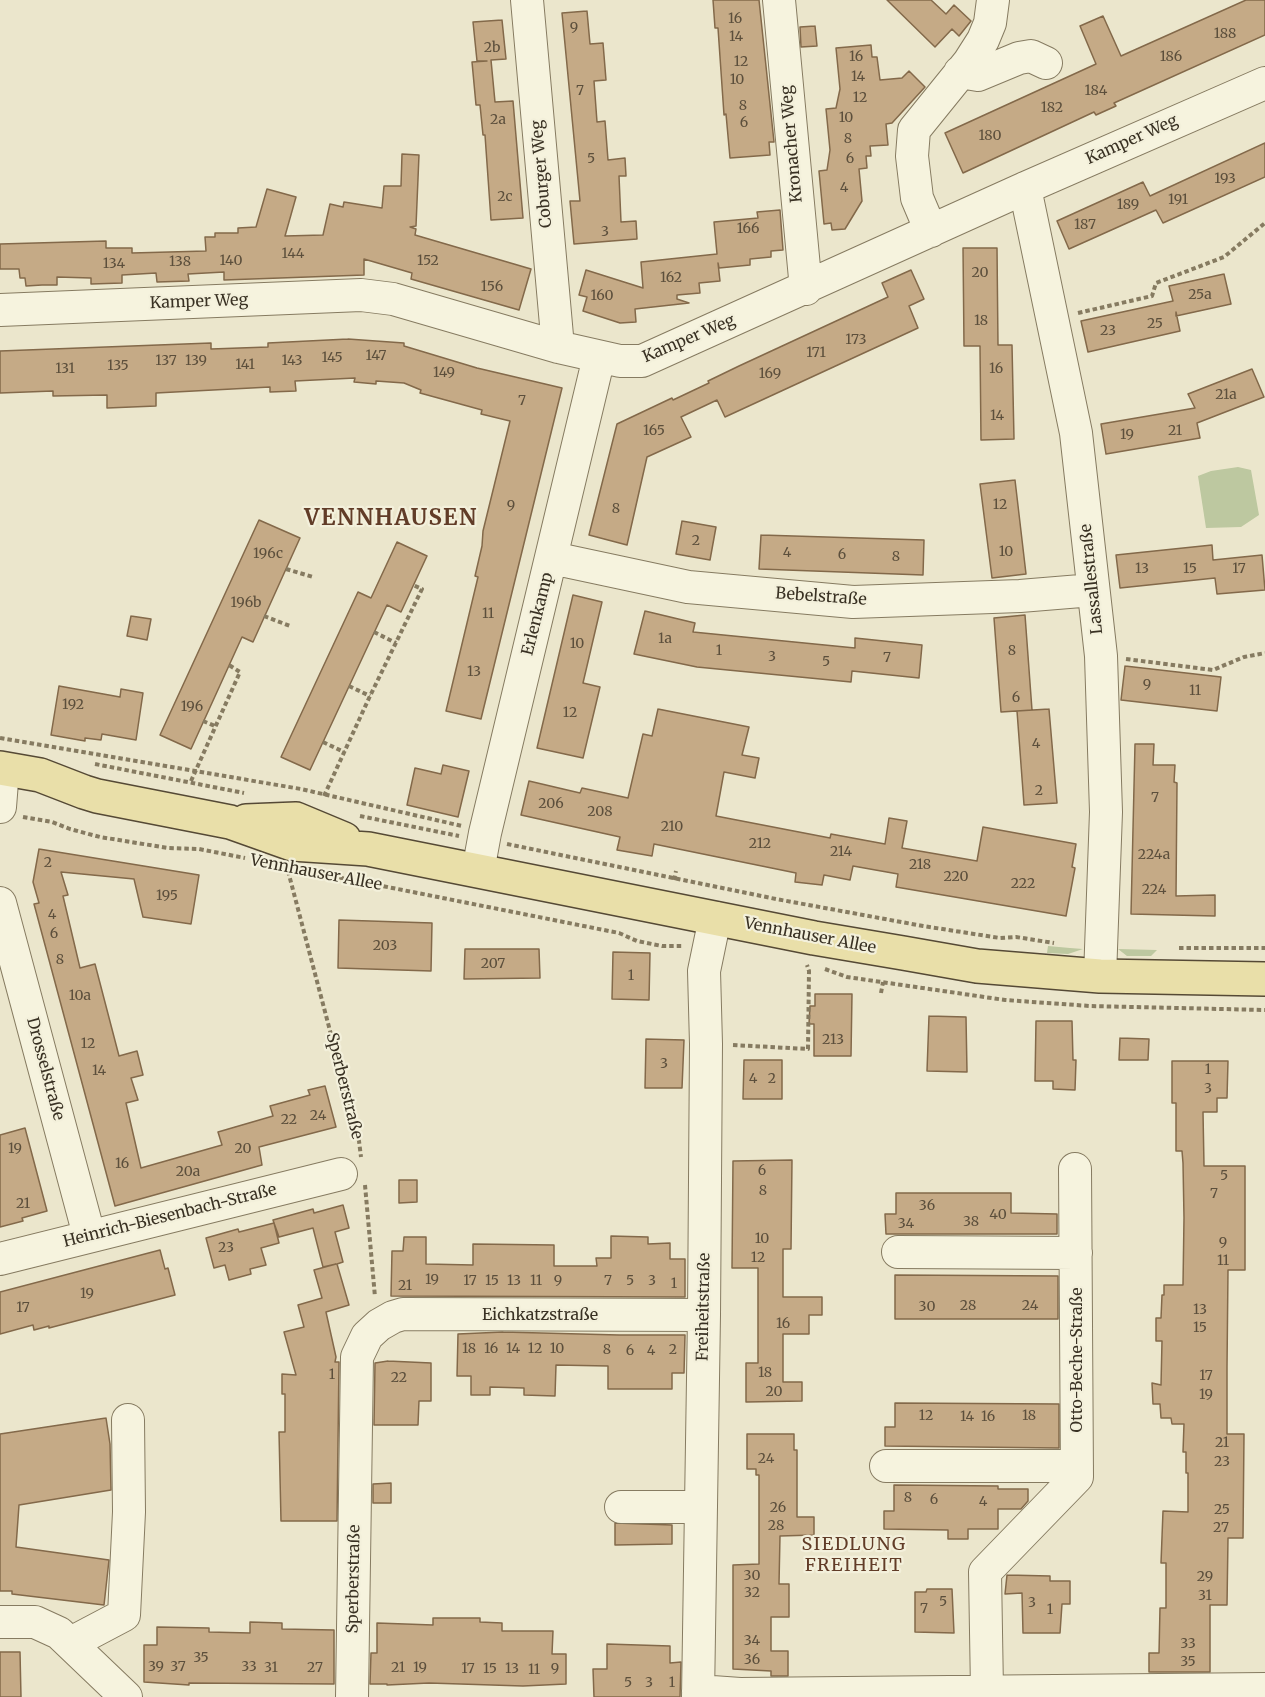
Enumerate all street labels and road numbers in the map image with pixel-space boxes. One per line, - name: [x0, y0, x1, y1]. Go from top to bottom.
- street label: Kronacher Weg: [777, 84, 807, 204]
- street label: Kamper Weg: [1083, 111, 1181, 169]
- street label: Coburger Weg: [528, 119, 556, 229]
- street label: Kamper Weg: [149, 291, 249, 313]
- street label: Kamper Weg: [640, 311, 738, 367]
- street label: Lassallestraße: [1077, 523, 1107, 635]
- street label: Erlenkamp: [518, 570, 558, 658]
- street label: Bebelstraße: [775, 584, 867, 610]
- street label: Vennhauser Allee: [248, 851, 384, 895]
- street label: Vennhauser Allee: [742, 914, 878, 958]
- street label: Drosselstraße: [22, 1015, 68, 1123]
- street label: Sperberstraße: [321, 1031, 367, 1141]
- street label: Heinrich-Biesenbach-Straße: [61, 1180, 279, 1252]
- street label: Freiheitstraße: [693, 1253, 715, 1361]
- street label: Otto-Beche-Straße: [1067, 1287, 1087, 1433]
- street label: Eichkatzstraße: [482, 1305, 598, 1325]
- street label: Sperberstraße: [343, 1524, 365, 1634]

